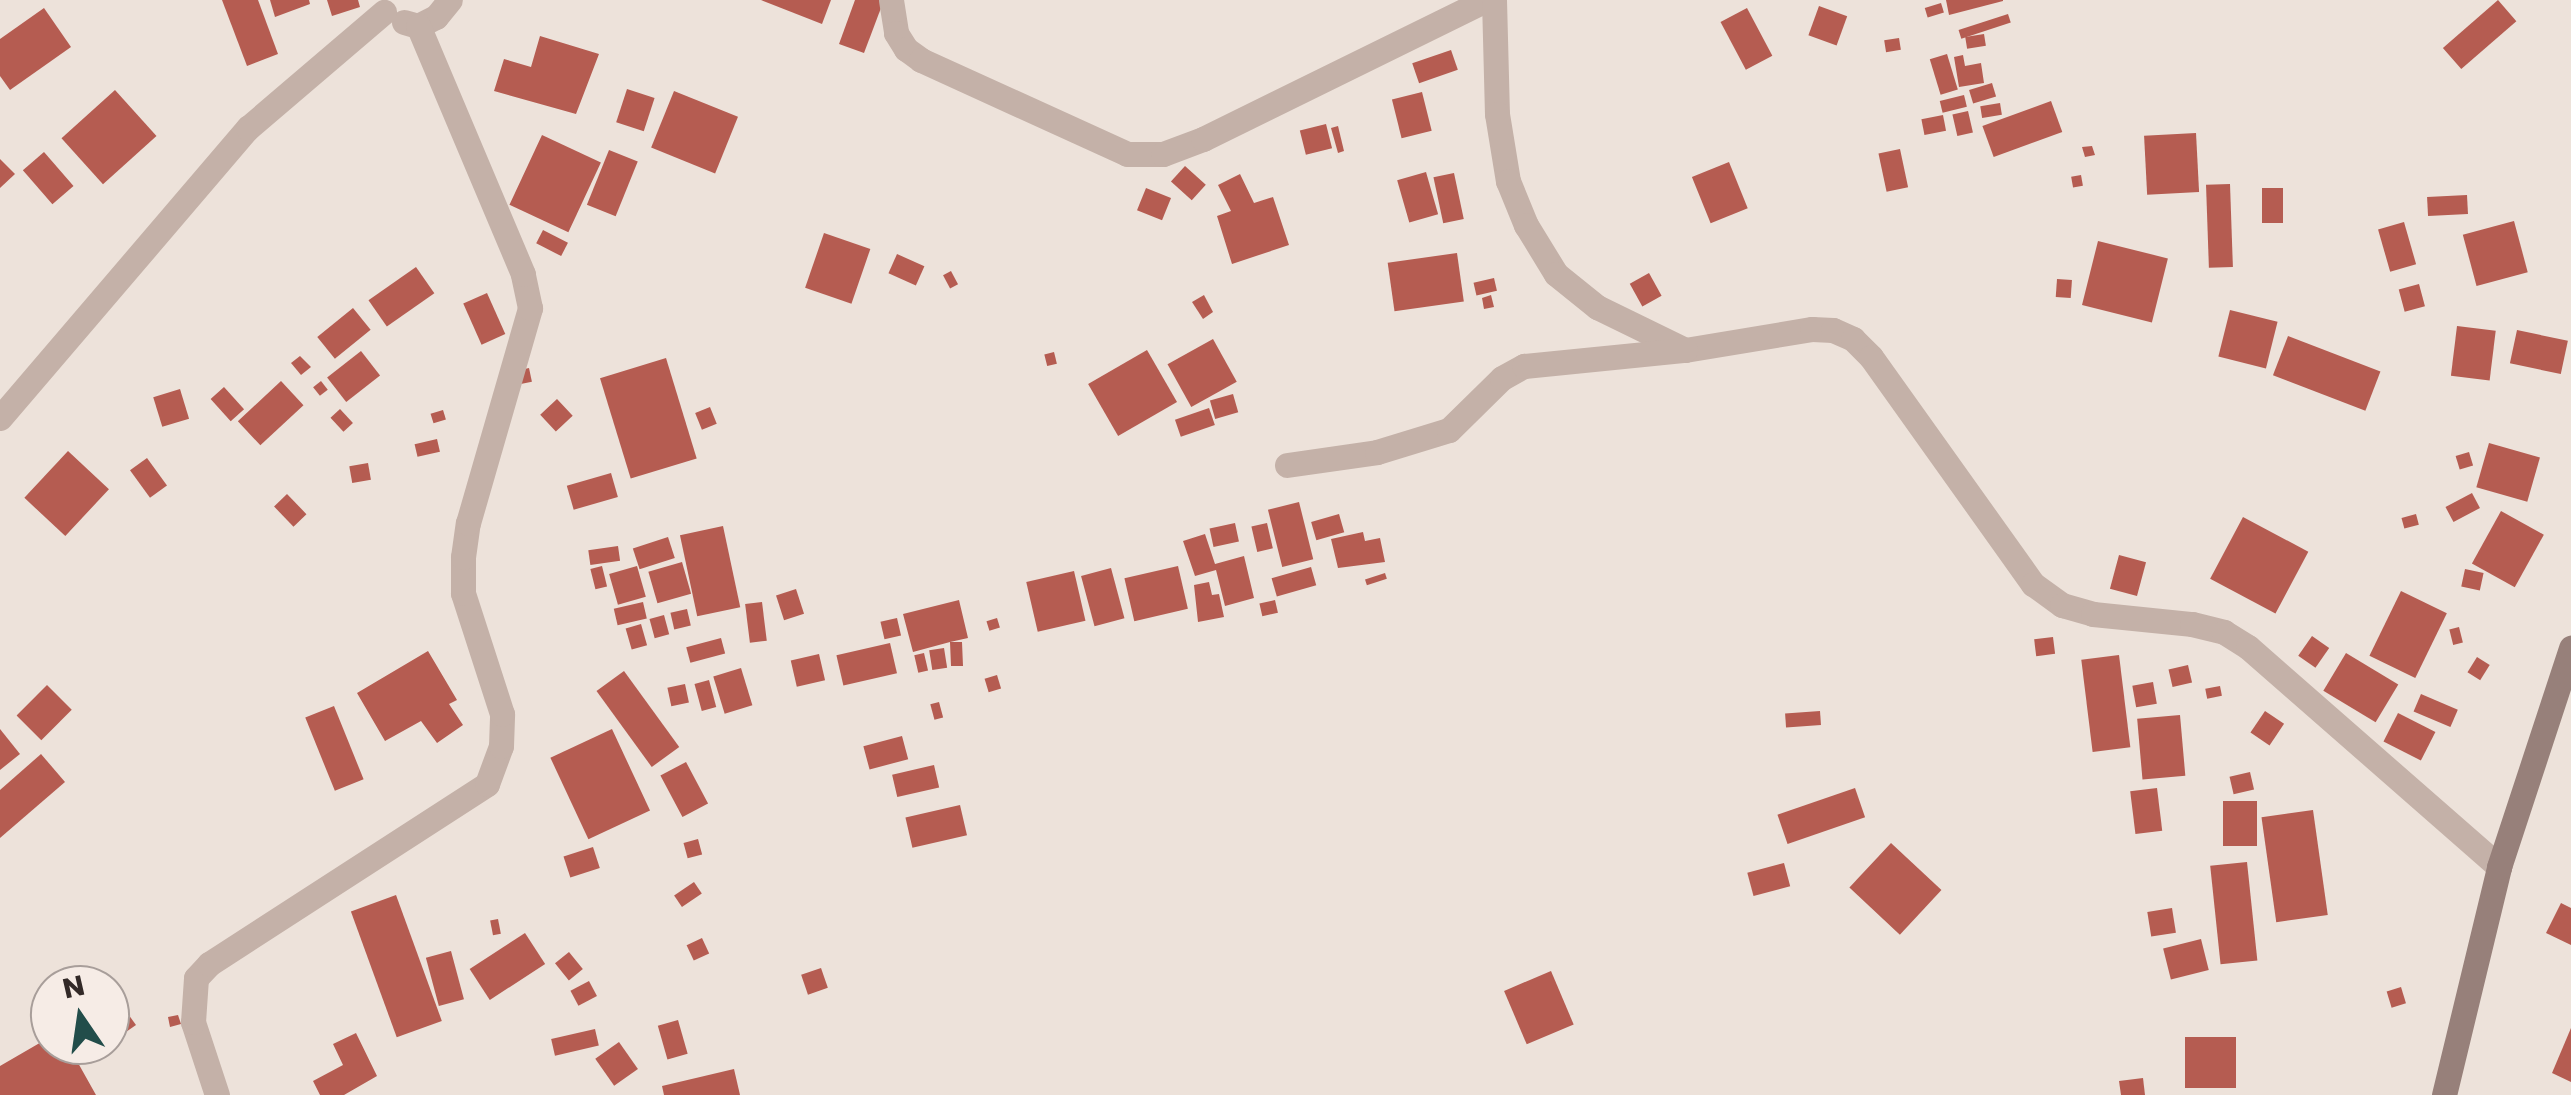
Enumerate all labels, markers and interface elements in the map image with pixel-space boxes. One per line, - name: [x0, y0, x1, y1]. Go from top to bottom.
- north arrow: [30, 965, 130, 1065]
- text: N: [59, 966, 88, 1009]

